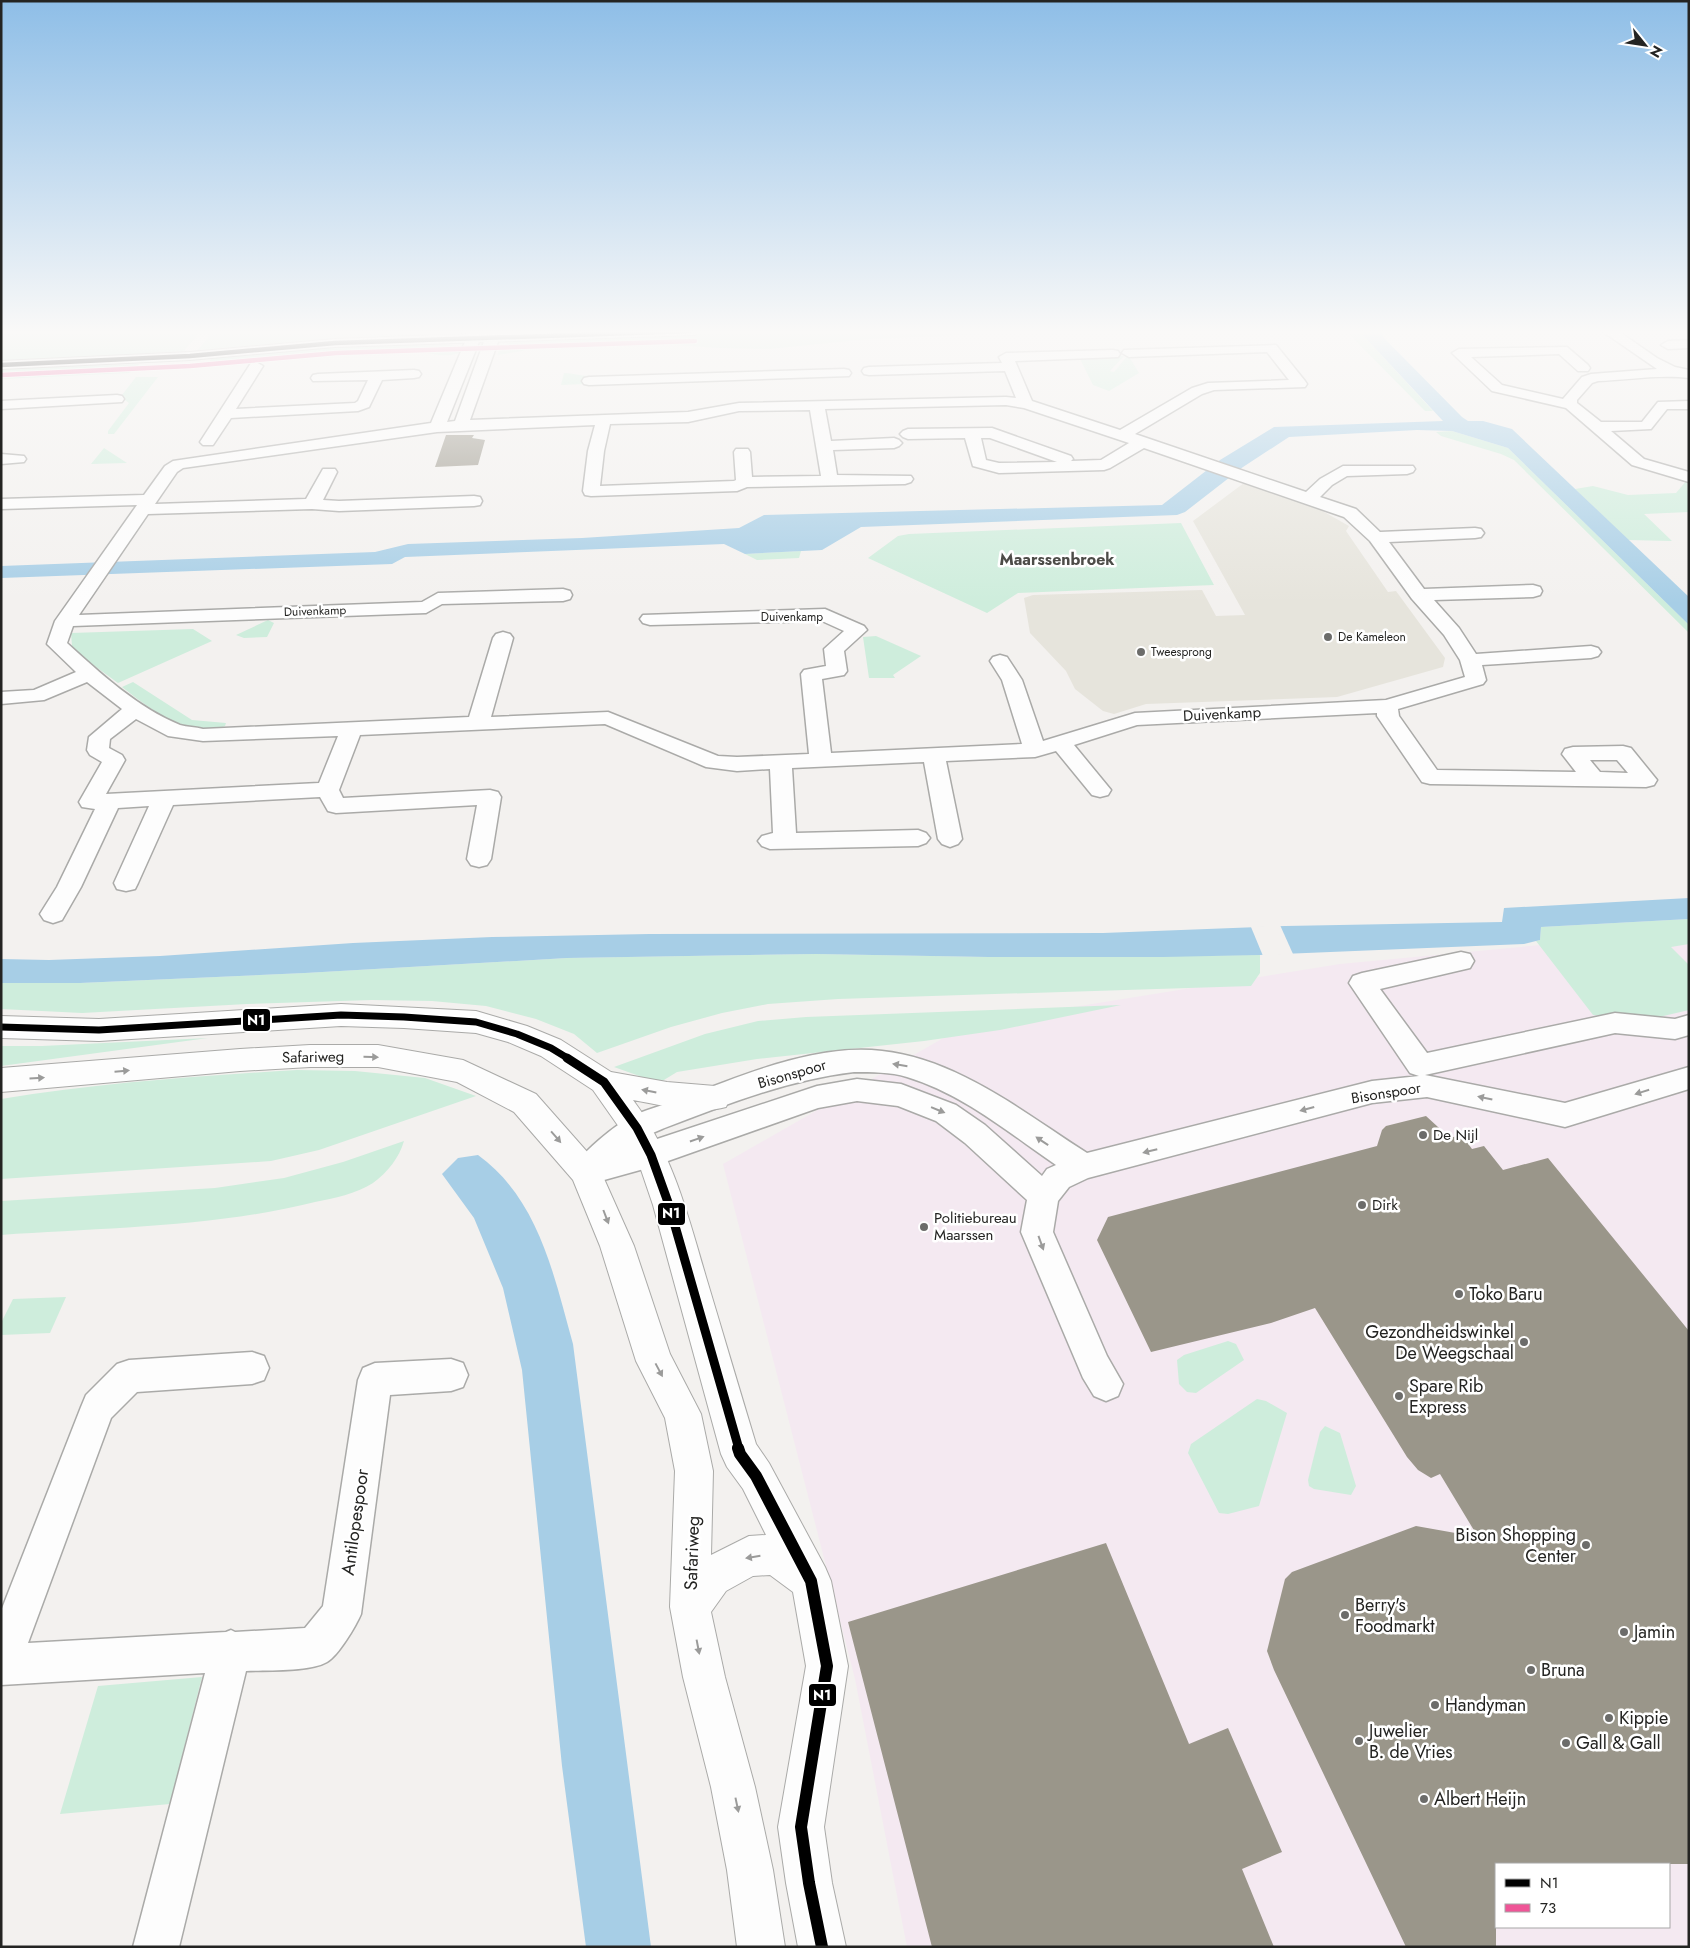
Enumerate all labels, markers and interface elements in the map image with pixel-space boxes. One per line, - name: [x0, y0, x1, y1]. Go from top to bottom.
- north arrow: [1620, 20, 1670, 70]
- text: N: [1645, 42, 1668, 61]
- district label: Maarssenbroek: [999, 548, 1115, 571]
- street label: Duivenkamp: [283, 601, 347, 621]
- street label: Duivenkamp: [761, 608, 823, 626]
- place label: De Kameleon: [1338, 628, 1406, 646]
- marker: De Kameleon: [1322, 631, 1334, 643]
- place label: Tweesprong: [1151, 643, 1212, 661]
- marker: Tweesprong: [1135, 646, 1147, 658]
- street label: Duivenkamp: [1182, 701, 1262, 727]
- line badge: N1: [242, 1008, 271, 1032]
- text: N1: [247, 1010, 265, 1030]
- street label: Safariweg: [282, 1045, 344, 1069]
- one-way arrow: [364, 1053, 380, 1061]
- street label: Bisonspoor: [755, 1053, 830, 1094]
- one-way arrow: [891, 1061, 907, 1069]
- one-way arrow: [114, 1067, 130, 1075]
- one-way arrow: [30, 1074, 46, 1082]
- street label: Bisonspoor: [1349, 1076, 1423, 1109]
- one-way arrow: [641, 1086, 657, 1094]
- one-way arrow: [1634, 1088, 1649, 1096]
- one-way arrow: [1477, 1094, 1492, 1102]
- one-way arrow: [931, 1106, 946, 1114]
- one-way arrow: [1299, 1106, 1314, 1114]
- place label: De Nijl: [1433, 1124, 1478, 1146]
- marker: De Nijl: [1417, 1129, 1429, 1141]
- one-way arrow: [550, 1131, 562, 1143]
- one-way arrow: [689, 1134, 704, 1142]
- one-way arrow: [1035, 1136, 1049, 1146]
- one-way arrow: [1142, 1147, 1157, 1155]
- place label: Dirk: [1372, 1194, 1398, 1216]
- marker: Dirk: [1356, 1199, 1368, 1211]
- line badge: N1: [657, 1202, 686, 1226]
- text: N1: [662, 1203, 680, 1223]
- place label: Politiebureau Maarssen: [934, 1207, 1017, 1246]
- one-way arrow: [602, 1210, 610, 1225]
- marker: Politiebureau Maarssen: [918, 1221, 930, 1233]
- one-way arrow: [1038, 1236, 1045, 1251]
- place label: Toko Baru: [1469, 1281, 1543, 1307]
- marker: Toko Baru: [1453, 1288, 1465, 1300]
- place label: Gezondheidswinkel De Weegschaal: [1365, 1319, 1514, 1366]
- marker: Gezondheidswinkel De Weegschaal: [1518, 1336, 1530, 1348]
- one-way arrow: [655, 1363, 663, 1378]
- place label: Spare Rib Express: [1409, 1373, 1483, 1420]
- marker: Spare Rib Express: [1393, 1390, 1405, 1402]
- street label: Antilopespoor: [335, 1466, 375, 1577]
- street label: Safariweg: [678, 1515, 706, 1591]
- place label: Bison Shopping Center: [1455, 1522, 1577, 1569]
- marker: Bison Shopping Center: [1580, 1539, 1592, 1551]
- one-way arrow: [745, 1553, 761, 1561]
- place label: Berry's Foodmarkt: [1355, 1592, 1435, 1639]
- marker: Berry's Foodmarkt: [1339, 1609, 1351, 1621]
- place label: Jamin: [1632, 1619, 1675, 1645]
- marker: Jamin: [1618, 1626, 1630, 1638]
- one-way arrow: [694, 1640, 702, 1655]
- place label: Bruna: [1541, 1657, 1585, 1683]
- marker: Bruna: [1525, 1664, 1537, 1676]
- line badge: N1: [808, 1683, 837, 1707]
- text: N1: [813, 1685, 831, 1705]
- place label: Handyman: [1445, 1692, 1526, 1718]
- marker: Handyman: [1429, 1699, 1441, 1711]
- place label: Kippie: [1619, 1705, 1668, 1731]
- marker: Kippie: [1603, 1712, 1615, 1724]
- place label: Juwelier B. de Vries: [1367, 1718, 1453, 1765]
- place label: Gall & Gall: [1576, 1730, 1661, 1756]
- marker: Juwelier B. de Vries: [1353, 1735, 1365, 1747]
- marker: Gall & Gall: [1560, 1737, 1572, 1749]
- place label: Albert Heijn: [1434, 1786, 1526, 1812]
- marker: Albert Heijn: [1418, 1793, 1430, 1805]
- one-way arrow: [733, 1798, 741, 1814]
- legend: [1495, 1863, 1670, 1928]
- text: N1: [1540, 1872, 1558, 1894]
- text: 73: [1540, 1897, 1556, 1919]

